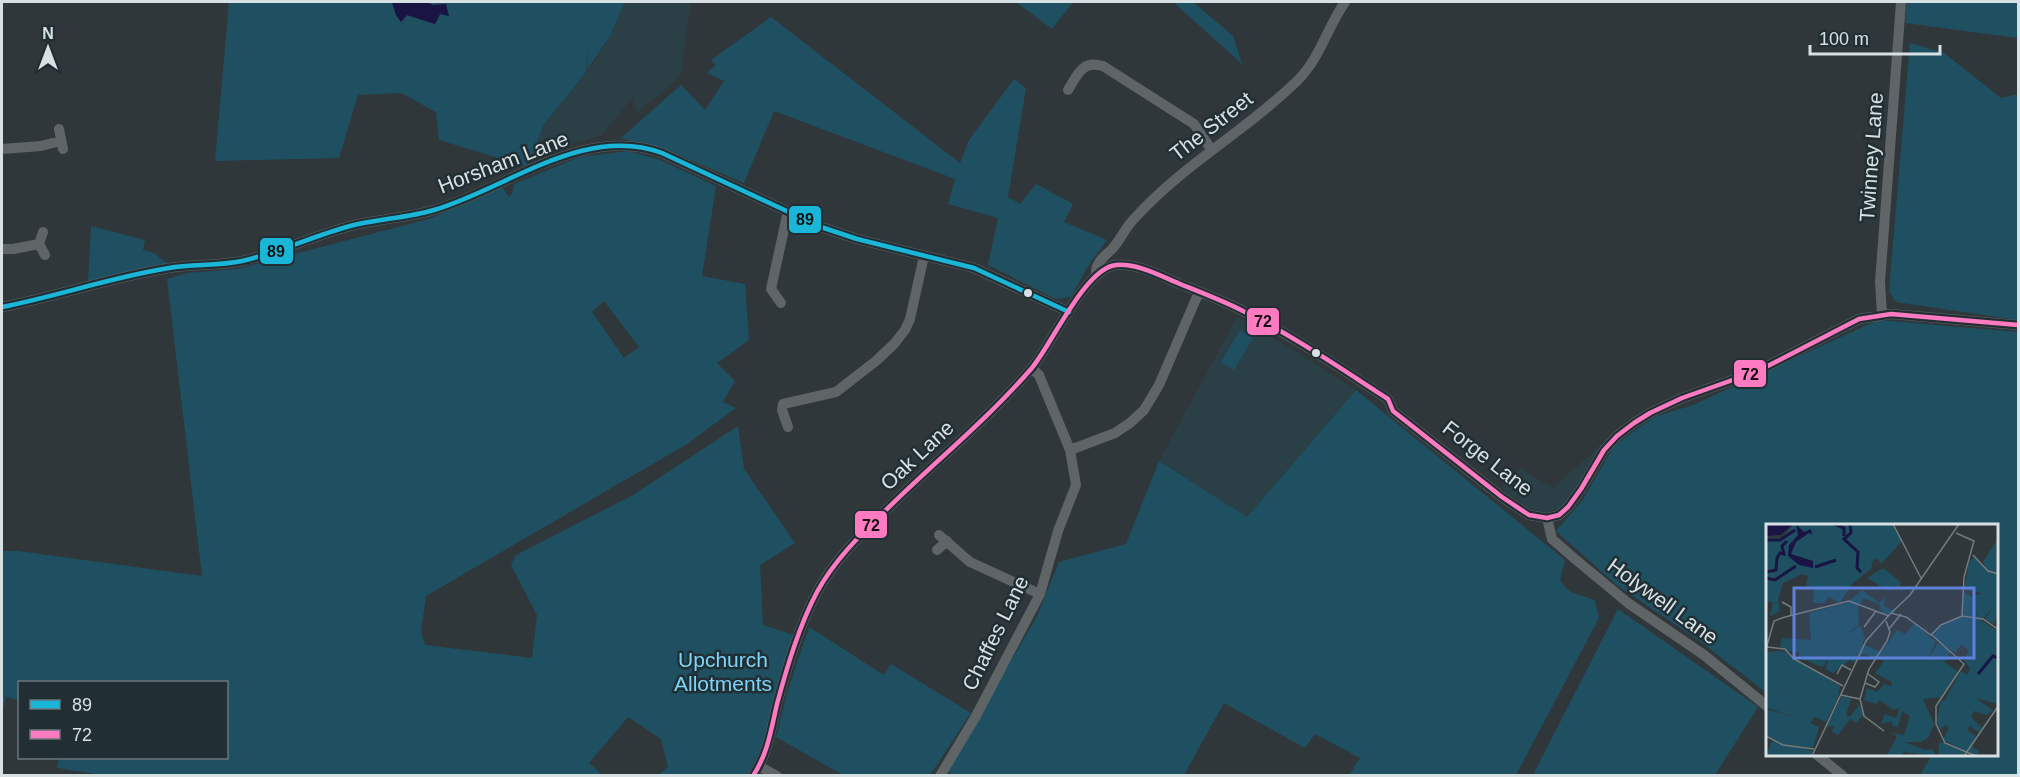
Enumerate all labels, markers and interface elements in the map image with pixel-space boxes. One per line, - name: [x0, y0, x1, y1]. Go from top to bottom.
- north arrow: [18, 18, 78, 78]
- scale bar: [1810, 18, 1940, 56]
- text: N: [42, 25, 54, 42]
- text: 100 m: [1819, 29, 1869, 49]
- street label: The Street: [1165, 87, 1257, 165]
- street label: Twinney Lane: [1855, 92, 1887, 222]
- street label: Horsham Lane: [435, 127, 571, 197]
- line badge: 89: [788, 205, 822, 234]
- text: 89: [796, 211, 814, 228]
- line badge: 89: [259, 237, 294, 265]
- text: 89: [267, 243, 285, 260]
- unlabelled marker: [1022, 287, 1034, 299]
- line badge: 72: [1246, 307, 1280, 336]
- text: 72: [1254, 313, 1272, 330]
- unlabelled marker: [1310, 347, 1322, 359]
- line badge: 72: [1733, 359, 1767, 388]
- text: 72: [1741, 366, 1759, 383]
- street label: Oak Lane: [876, 416, 958, 494]
- street label: Forge Lane: [1439, 416, 1537, 500]
- line badge: 72: [854, 510, 888, 539]
- text: 72: [862, 517, 880, 534]
- inset map: [1766, 524, 1999, 756]
- street label: Holywell Lane: [1603, 553, 1723, 649]
- street label: Chaffes Lane: [957, 572, 1033, 694]
- park label: Upchurch Allotments: [674, 648, 772, 695]
- legend: [18, 681, 228, 759]
- text: 89: [72, 695, 92, 715]
- text: 72: [72, 725, 92, 745]

